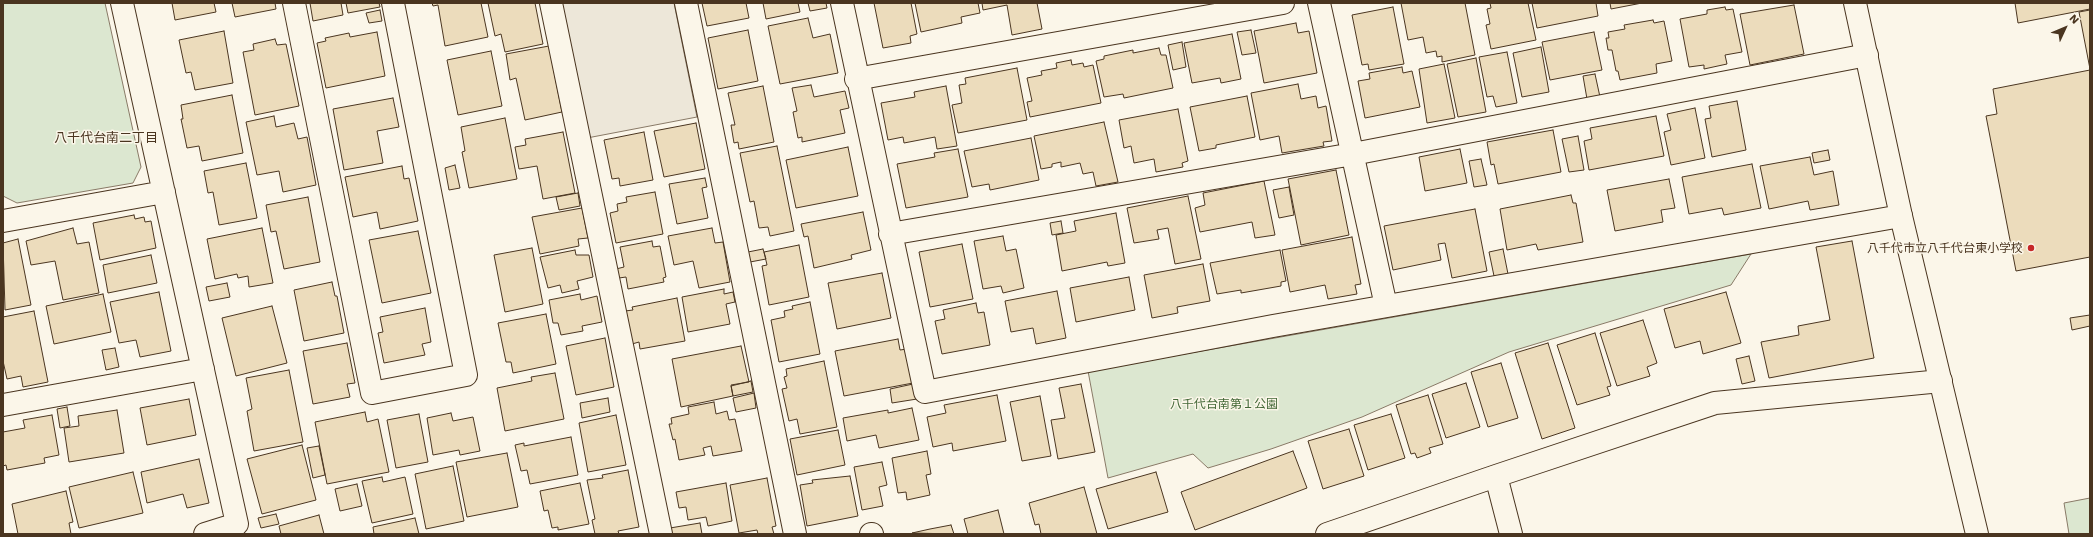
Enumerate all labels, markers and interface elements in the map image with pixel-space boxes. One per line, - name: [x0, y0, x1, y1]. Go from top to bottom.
- north arrow: [2045, 8, 2085, 48]
- text: N: [2066, 12, 2082, 27]
- district label: 八千代台南二丁目: [54, 130, 158, 146]
- place label: 八千代市立八千代台東小学校: [1867, 241, 2023, 255]
- marker: 八千代市立八千代台東小学校: [2026, 243, 2036, 253]
- park label: 八千代台南第１公園: [1170, 397, 1278, 411]

